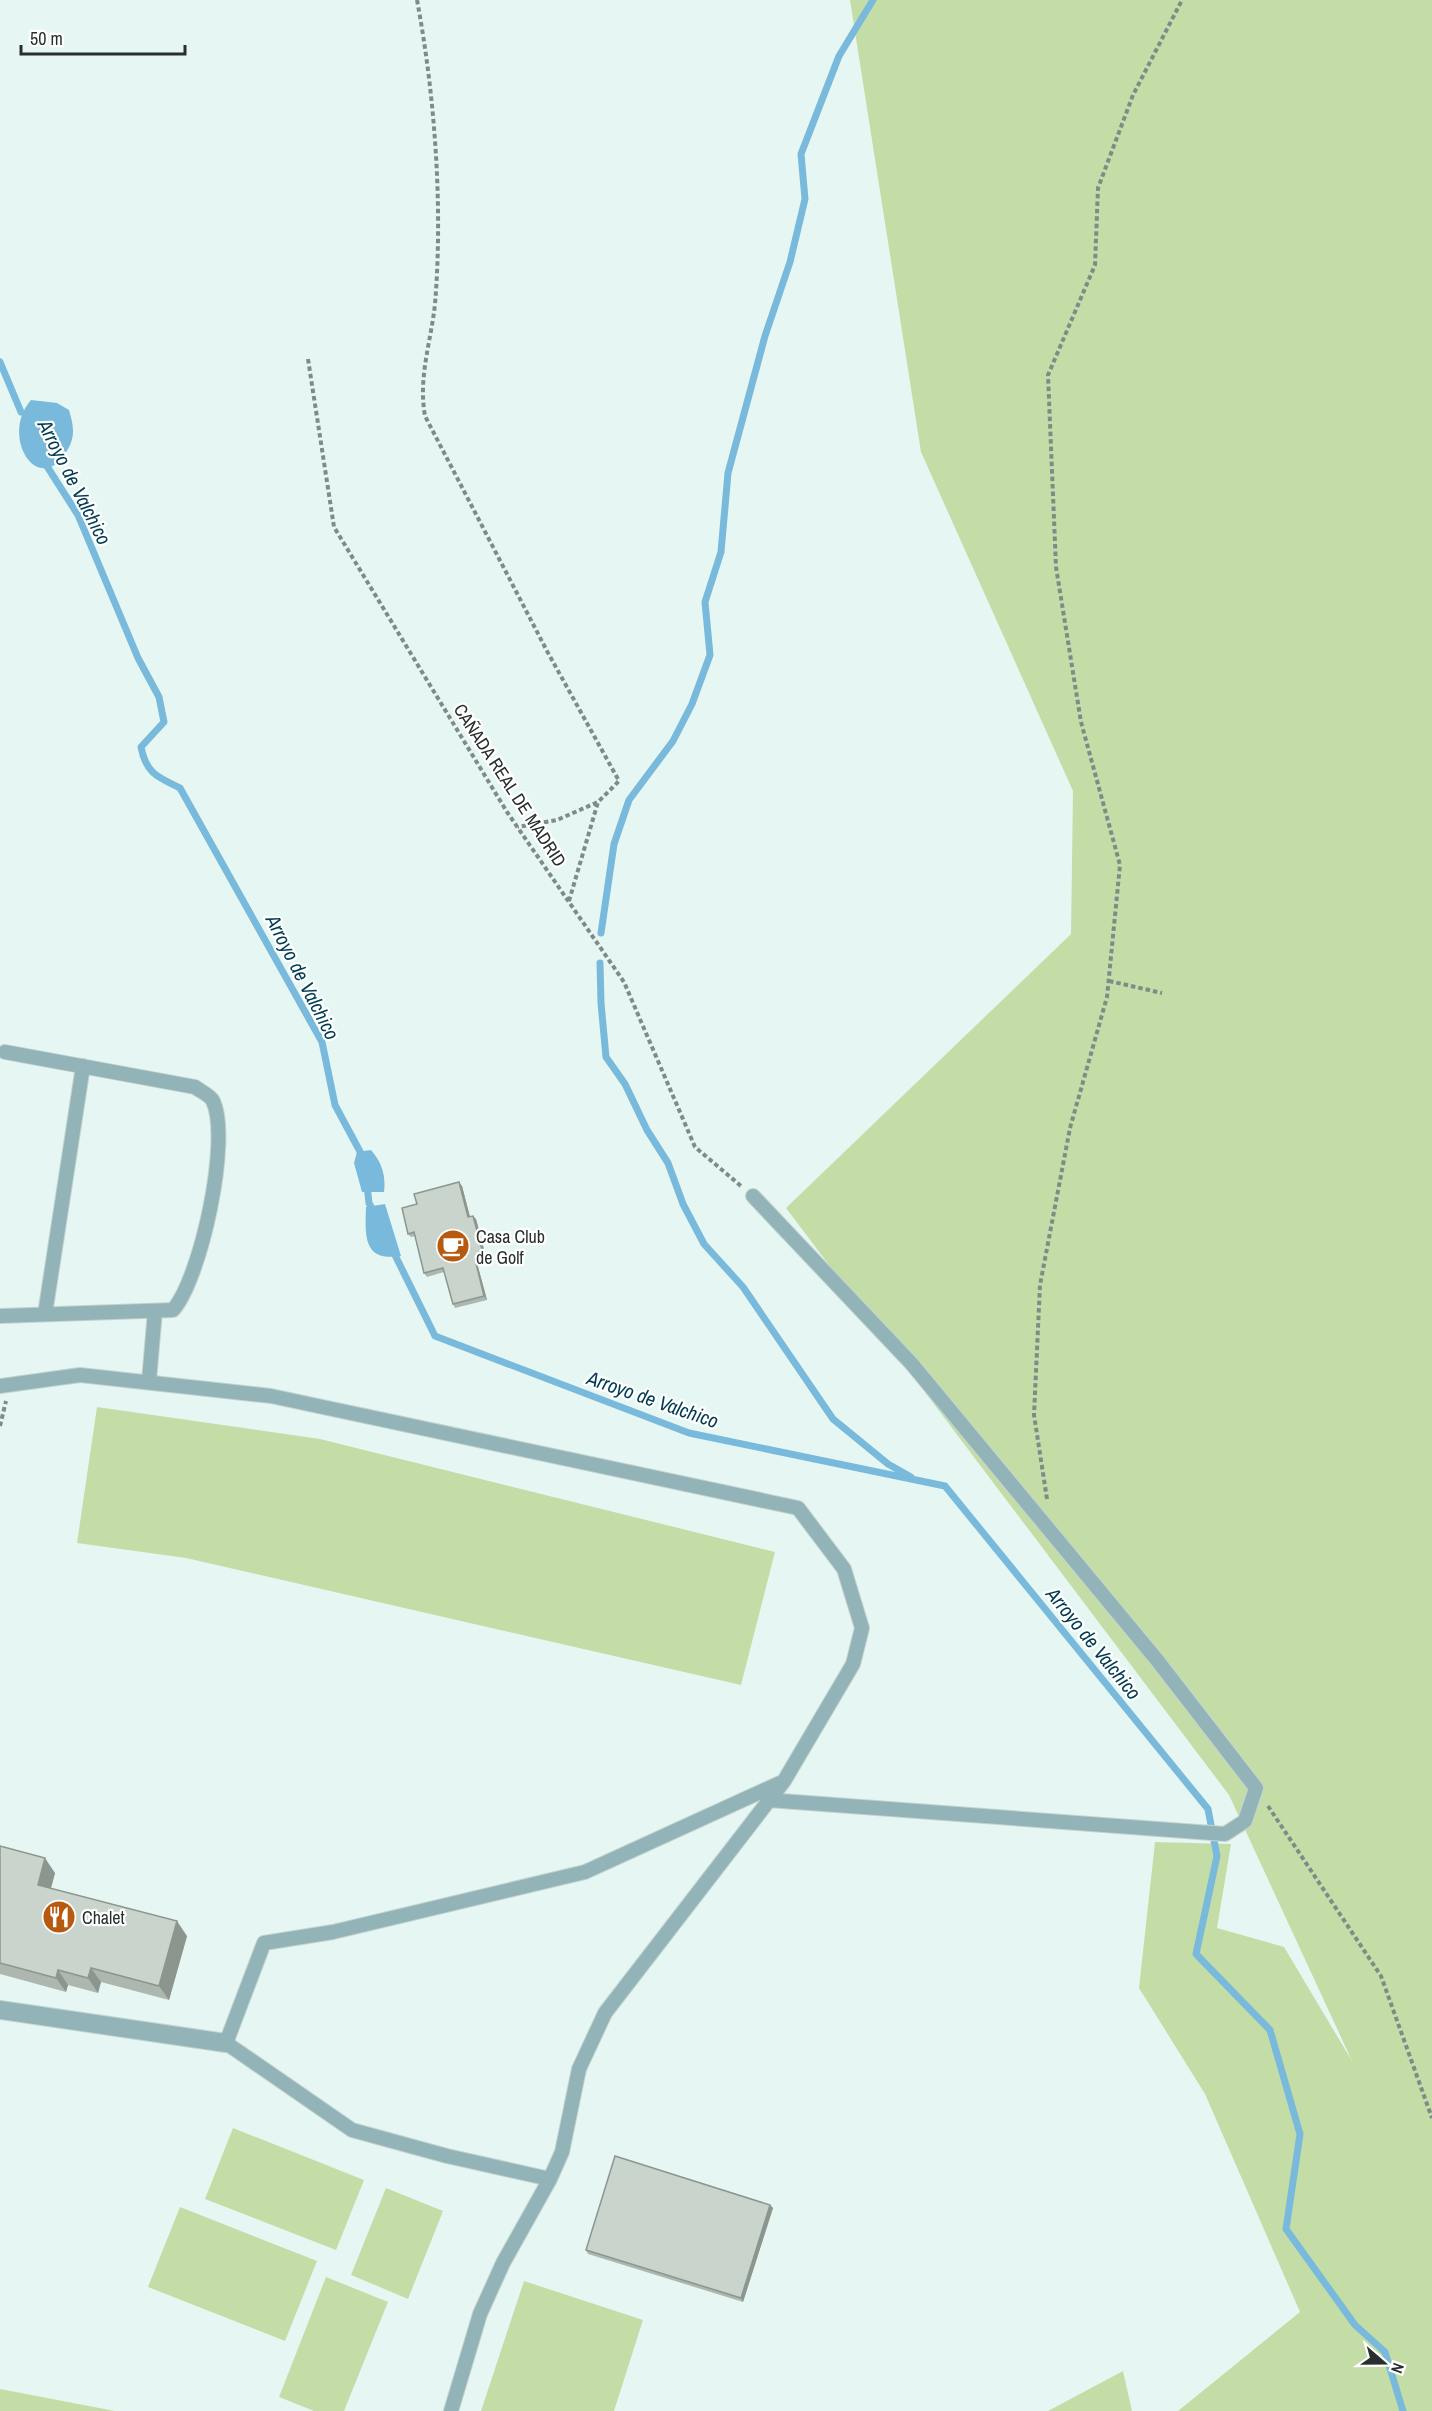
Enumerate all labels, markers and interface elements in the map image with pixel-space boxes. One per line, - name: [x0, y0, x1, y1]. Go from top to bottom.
- scale bar: [21, 18, 184, 56]
- text: 50 m: [30, 26, 63, 51]
- water label: Arroyo de Valchico: [31, 414, 118, 549]
- street label: CAÑADA REAL DE MADRID: [448, 699, 572, 871]
- water label: Arroyo de Valchico: [259, 909, 346, 1044]
- place label: Casa Club de Golf: [476, 1224, 545, 1270]
- cafe icon: Casa Club de Golf: [435, 1228, 471, 1264]
- water label: Arroyo de Valchico: [583, 1364, 722, 1434]
- water label: Arroyo de Valchico: [1040, 1580, 1148, 1705]
- restaurant icon: Chalet: [41, 1899, 77, 1935]
- place label: Chalet: [82, 1905, 125, 1930]
- north arrow: [1354, 2333, 1414, 2393]
- text: N: [1386, 2360, 1410, 2376]

